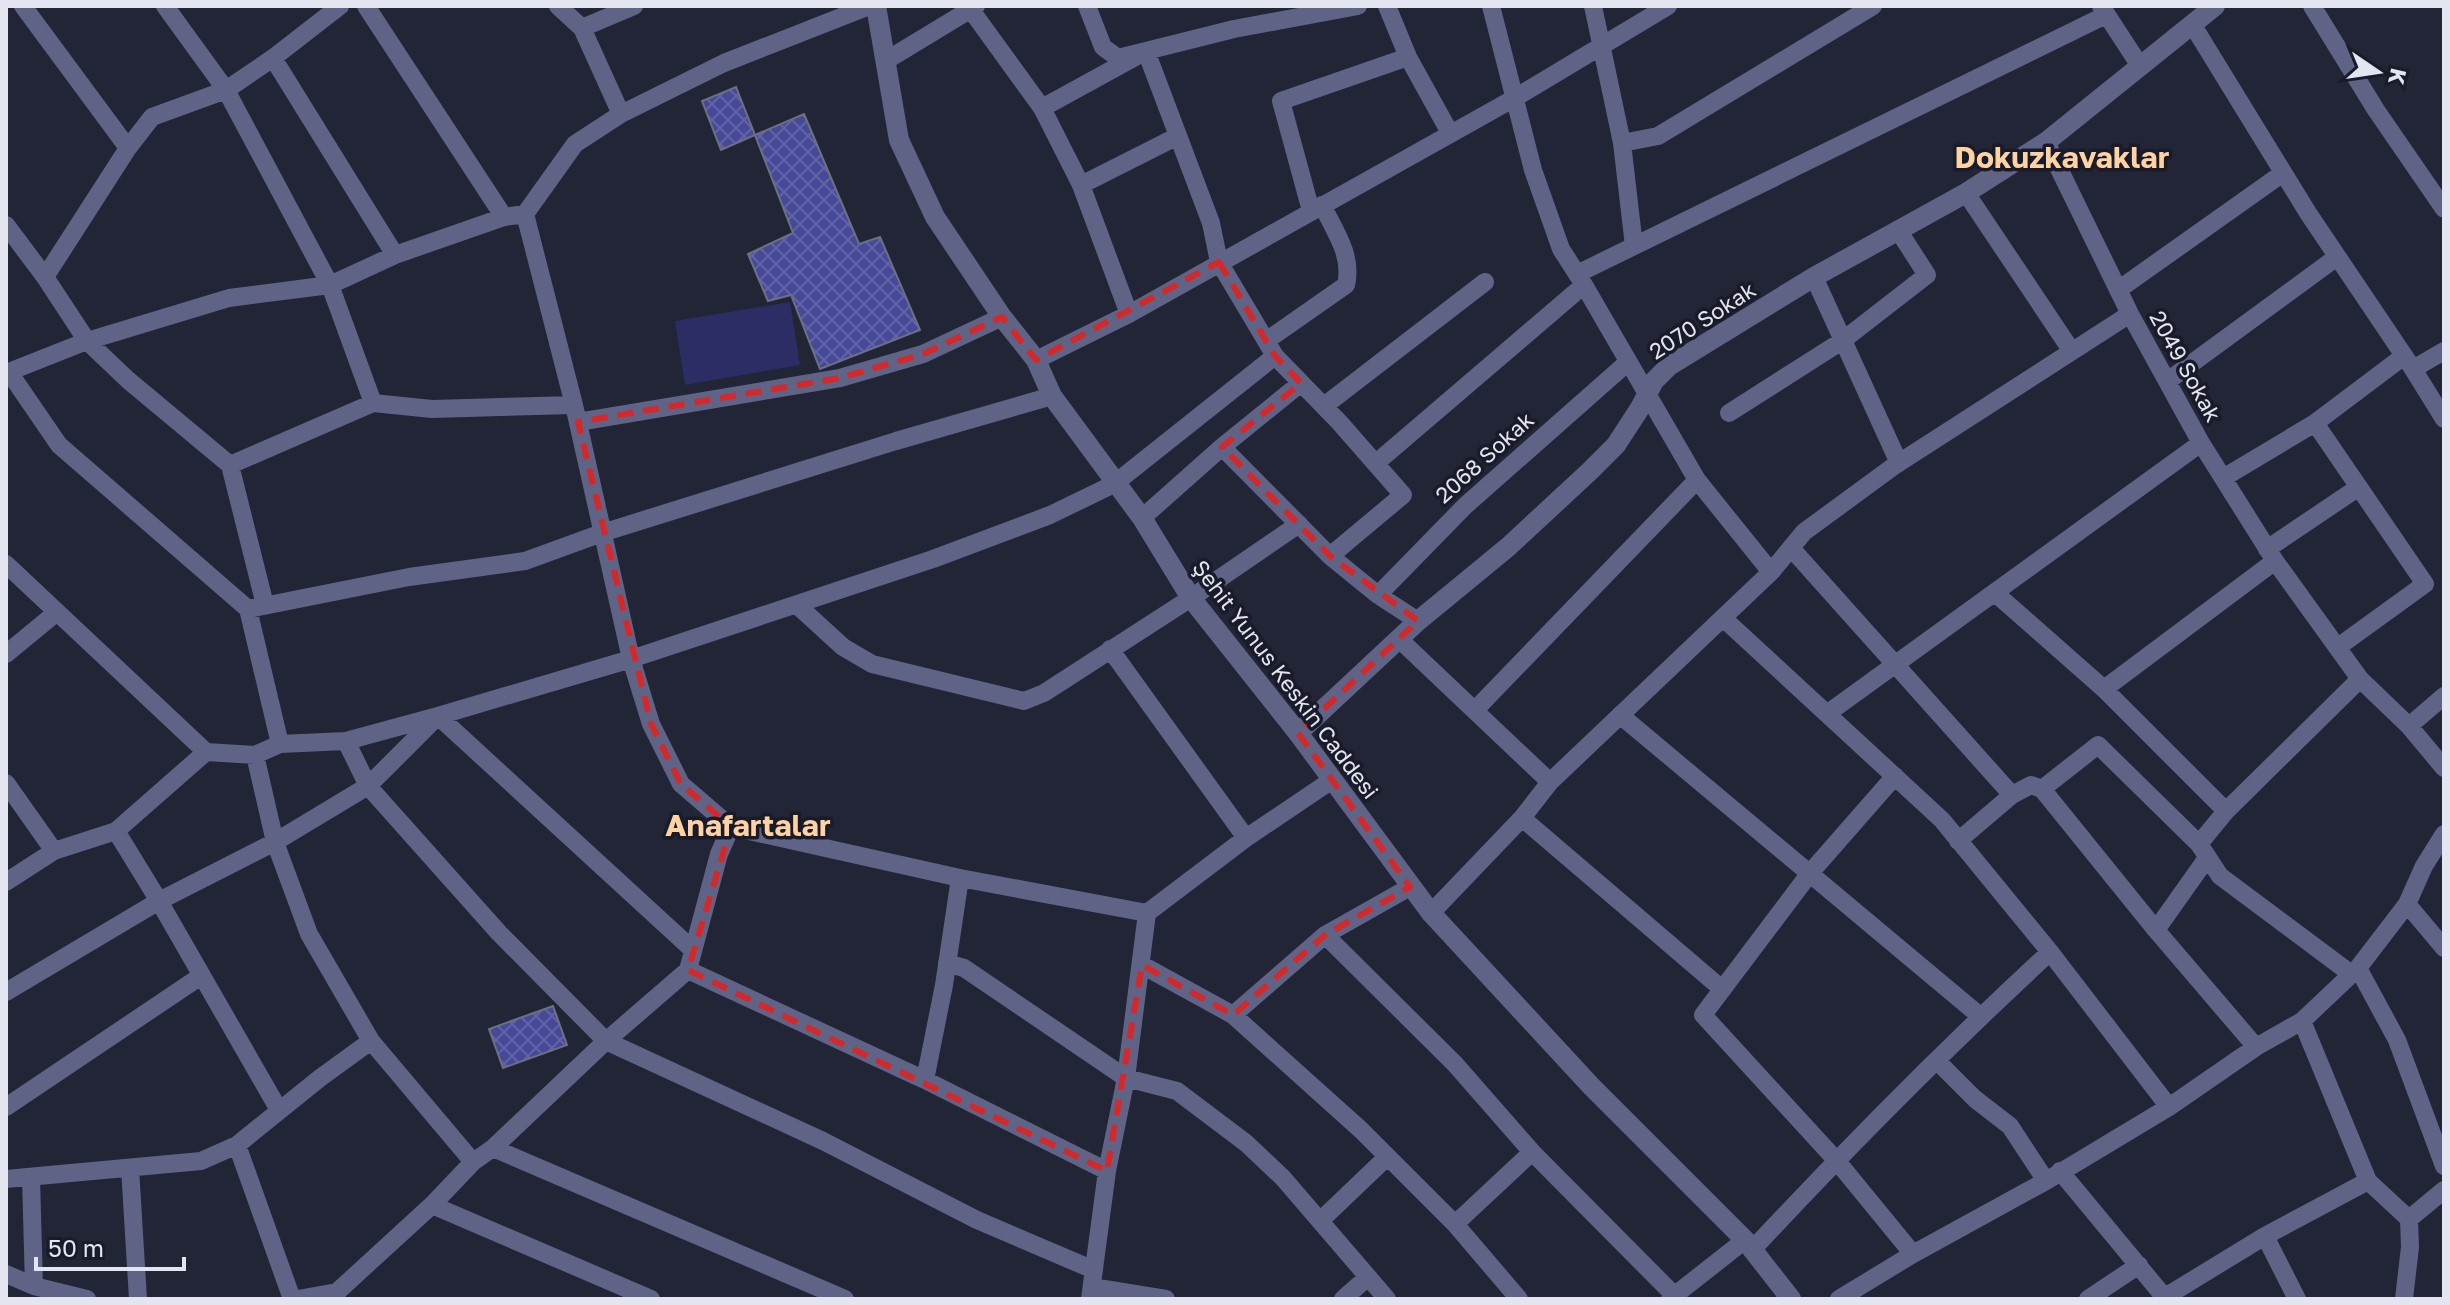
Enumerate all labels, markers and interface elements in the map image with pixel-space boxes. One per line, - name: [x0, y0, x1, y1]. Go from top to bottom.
- north arrow: [2338, 32, 2418, 112]
- text: K: [2383, 66, 2413, 87]
- district label: Dokuzkavaklar: [1955, 139, 2170, 175]
- street label: 2070 Sokak: [1644, 276, 1760, 364]
- street label: 2049 Sokak: [2144, 306, 2228, 426]
- street label: 2068 Sokak: [1429, 406, 1539, 508]
- street label: Şehit Yunus Keskin Caddesi: [1187, 554, 1385, 804]
- district label: Anafartalar: [665, 807, 831, 843]
- scale bar: [36, 1221, 184, 1271]
- text: 50 m: [48, 1233, 104, 1262]

